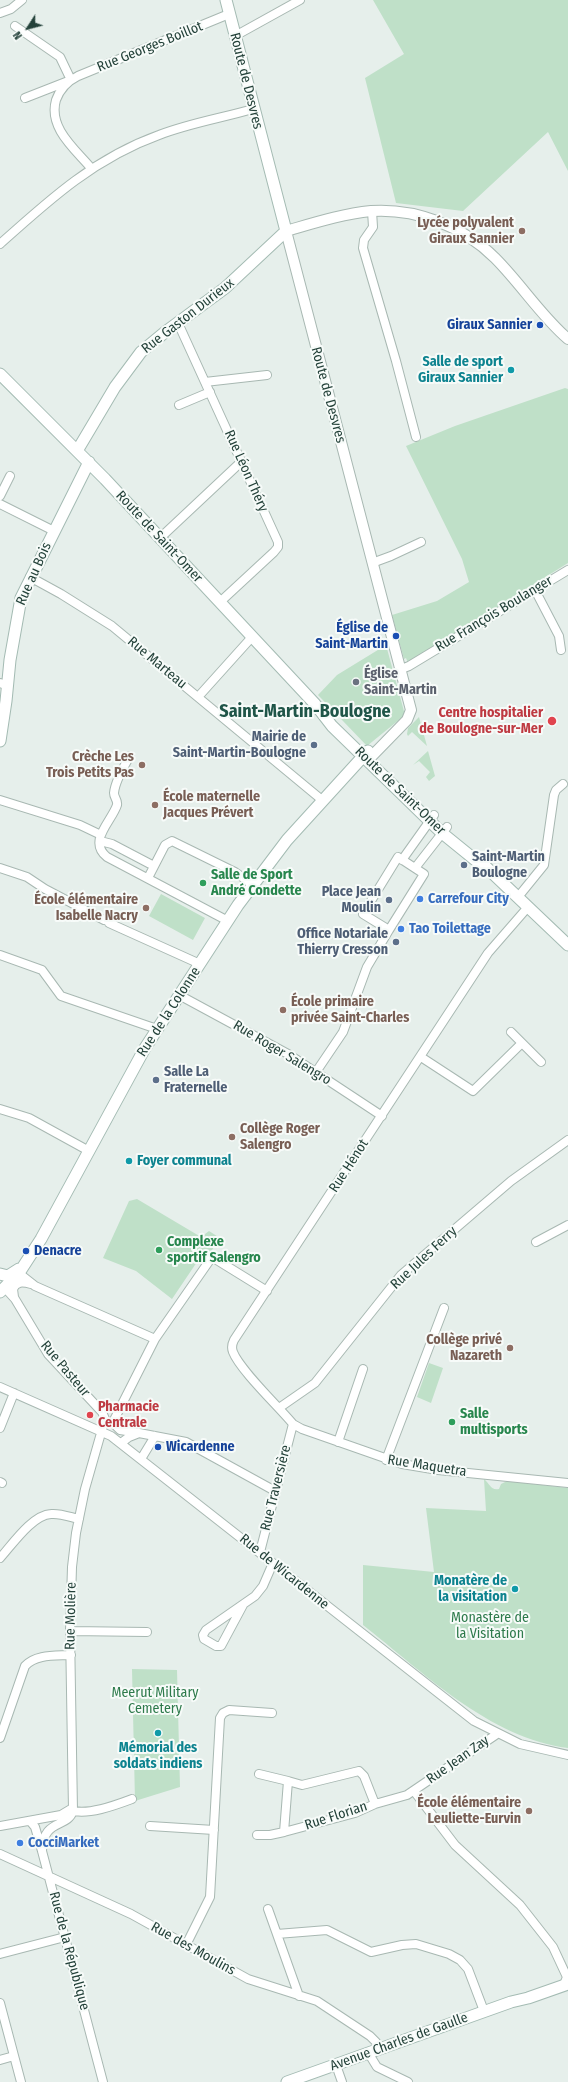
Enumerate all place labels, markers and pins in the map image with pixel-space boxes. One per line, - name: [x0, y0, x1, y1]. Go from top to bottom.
- place label: Lycée polyvalent Giraux Sannier: [417, 215, 514, 248]
- marker: Lycée polyvalent Giraux Sannier: [517, 226, 527, 236]
- place label: Giraux Sannier: [447, 317, 532, 333]
- marker: Giraux Sannier: [535, 320, 545, 330]
- place label: Salle de sport Giraux Sannier: [418, 354, 503, 386]
- marker: Salle de sport Giraux Sannier: [506, 365, 516, 375]
- place label: Église de Saint-Martin: [315, 620, 388, 652]
- marker: Église de Saint-Martin: [391, 631, 401, 641]
- place label: Église Saint-Martin: [364, 666, 437, 698]
- marker: Église Saint-Martin: [351, 677, 361, 687]
- place label: Centre hospitalier de Boulogne-sur-Mer: [419, 705, 543, 738]
- marker: Centre hospitalier de Boulogne-sur-Mer: [546, 715, 558, 727]
- place label: Mairie de Saint-Martin-Boulogne: [173, 729, 306, 762]
- marker: Mairie de Saint-Martin-Boulogne: [309, 740, 319, 750]
- place label: Crèche Les Trois Petits Pas: [46, 749, 134, 782]
- marker: Crèche Les Trois Petits Pas: [137, 760, 147, 770]
- place label: École maternelle Jacques Prévert: [163, 789, 260, 822]
- marker: École maternelle Jacques Prévert: [150, 800, 160, 810]
- place label: Saint-Martin Boulogne: [472, 849, 545, 882]
- marker: Saint-Martin Boulogne: [459, 860, 469, 870]
- place label: Salle de Sport André Condette: [211, 867, 302, 900]
- marker: Salle de Sport André Condette: [198, 878, 208, 888]
- place label: Place Jean Moulin: [322, 884, 381, 916]
- place label: Carrefour City: [428, 891, 509, 907]
- place label: École élémentaire Isabelle Nacry: [34, 892, 138, 924]
- marker: Carrefour City: [415, 894, 425, 904]
- marker: Place Jean Moulin: [384, 895, 394, 905]
- marker: École élémentaire Isabelle Nacry: [141, 903, 151, 913]
- place label: Tao Toilettage: [409, 921, 491, 937]
- marker: Tao Toilettage: [396, 924, 406, 934]
- place label: Office Notariale Thierry Cresson: [297, 926, 388, 958]
- marker: Office Notariale Thierry Cresson: [391, 937, 401, 947]
- place label: École primaire privée Saint-Charles: [291, 994, 409, 1026]
- marker: École primaire privée Saint-Charles: [278, 1005, 288, 1015]
- place label: Salle La Fraternelle: [164, 1064, 227, 1096]
- marker: Salle La Fraternelle: [151, 1075, 161, 1085]
- place label: Collège Roger Salengro: [240, 1121, 320, 1154]
- marker: Collège Roger Salengro: [227, 1132, 237, 1142]
- place label: Foyer communal: [137, 1153, 232, 1169]
- marker: Foyer communal: [124, 1156, 134, 1166]
- place label: Complexe sportif Salengro: [167, 1234, 261, 1266]
- place label: Denacre: [34, 1243, 82, 1259]
- marker: Complexe sportif Salengro: [154, 1245, 164, 1255]
- marker: Denacre: [21, 1246, 31, 1256]
- place label: Collège privé Nazareth: [426, 1332, 502, 1364]
- marker: Collège privé Nazareth: [505, 1343, 515, 1353]
- place label: Pharmacie Centrale: [98, 1399, 159, 1432]
- place label: Salle multisports: [460, 1406, 528, 1438]
- marker: Pharmacie Centrale: [85, 1410, 95, 1420]
- marker: Salle multisports: [447, 1417, 457, 1427]
- place label: Wicardenne: [166, 1439, 235, 1455]
- marker: Wicardenne: [153, 1442, 163, 1452]
- place label: Monatère de la visitation: [434, 1573, 507, 1606]
- marker: Monatère de la visitation: [510, 1584, 520, 1594]
- marker: Mémorial des soldats indiens: [153, 1728, 163, 1738]
- place label: Mémorial des soldats indiens: [114, 1740, 202, 1772]
- place label: École élémentaire Leuliette-Eurvin: [417, 1795, 521, 1828]
- marker: École élémentaire Leuliette-Eurvin: [524, 1806, 534, 1816]
- place label: CocciMarket: [28, 1835, 99, 1851]
- marker: CocciMarket: [15, 1838, 25, 1848]

